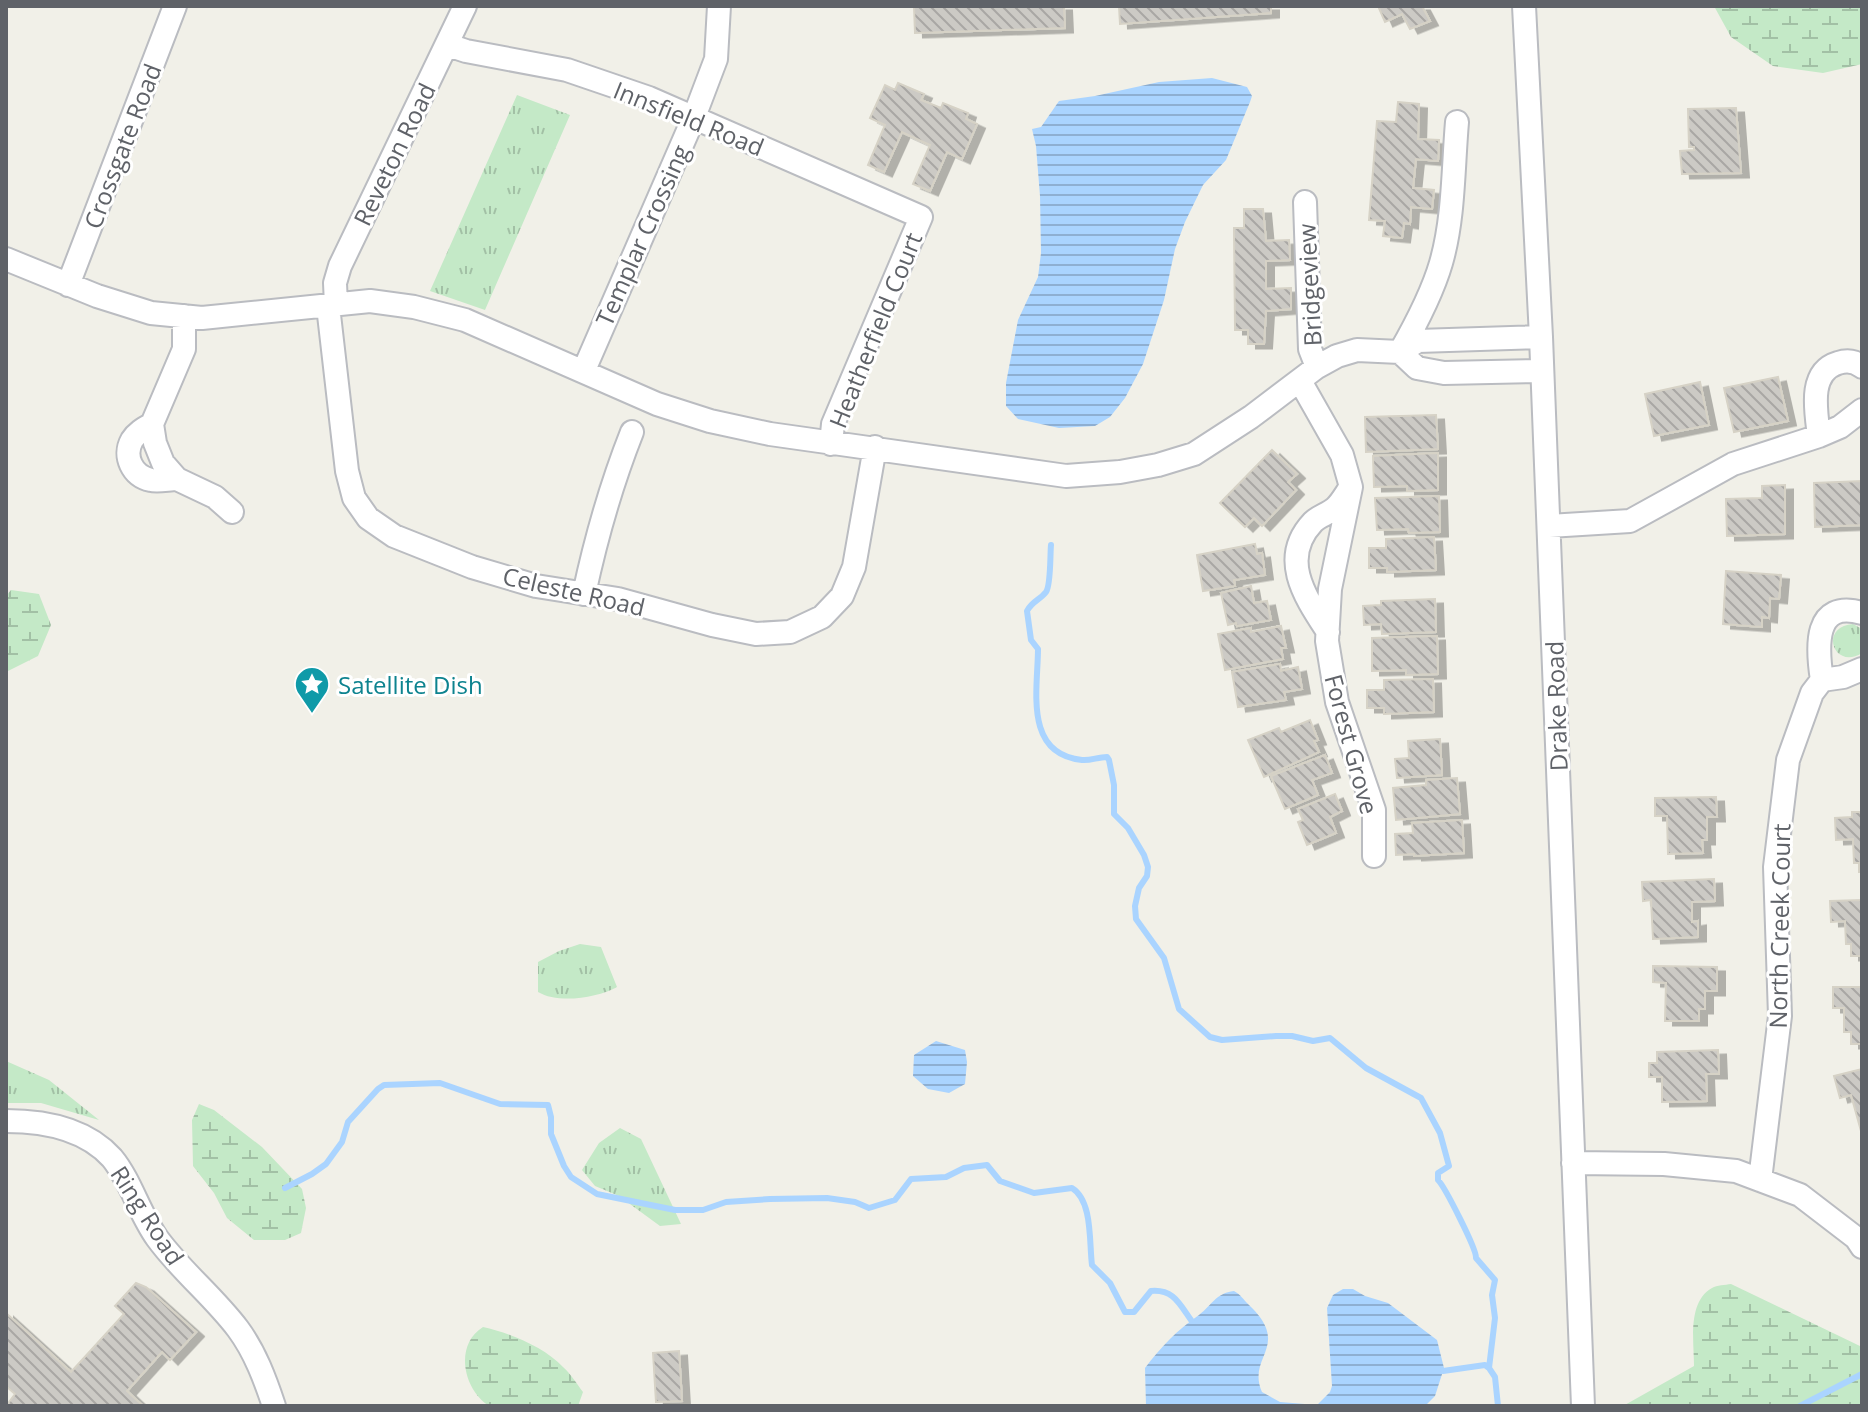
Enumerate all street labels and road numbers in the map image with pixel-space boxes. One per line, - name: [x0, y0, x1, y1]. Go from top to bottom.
- street label: Crossgate Road: [75, 59, 169, 233]
- street label: Innsfield Road: [609, 73, 769, 163]
- street label: Reveton Road: [345, 77, 443, 231]
- street label: Templar Crossing: [587, 139, 697, 331]
- street label: Bridgeview: [1289, 222, 1329, 347]
- street label: Heatherfield Court: [821, 227, 929, 433]
- street label: Celeste Road: [500, 559, 648, 623]
- street label: Drake Road: [1537, 640, 1575, 772]
- street label: Forest Grove: [1317, 670, 1387, 818]
- street label: North Creek Court: [1761, 823, 1797, 1029]
- street label: Ring Road: [104, 1159, 192, 1271]

